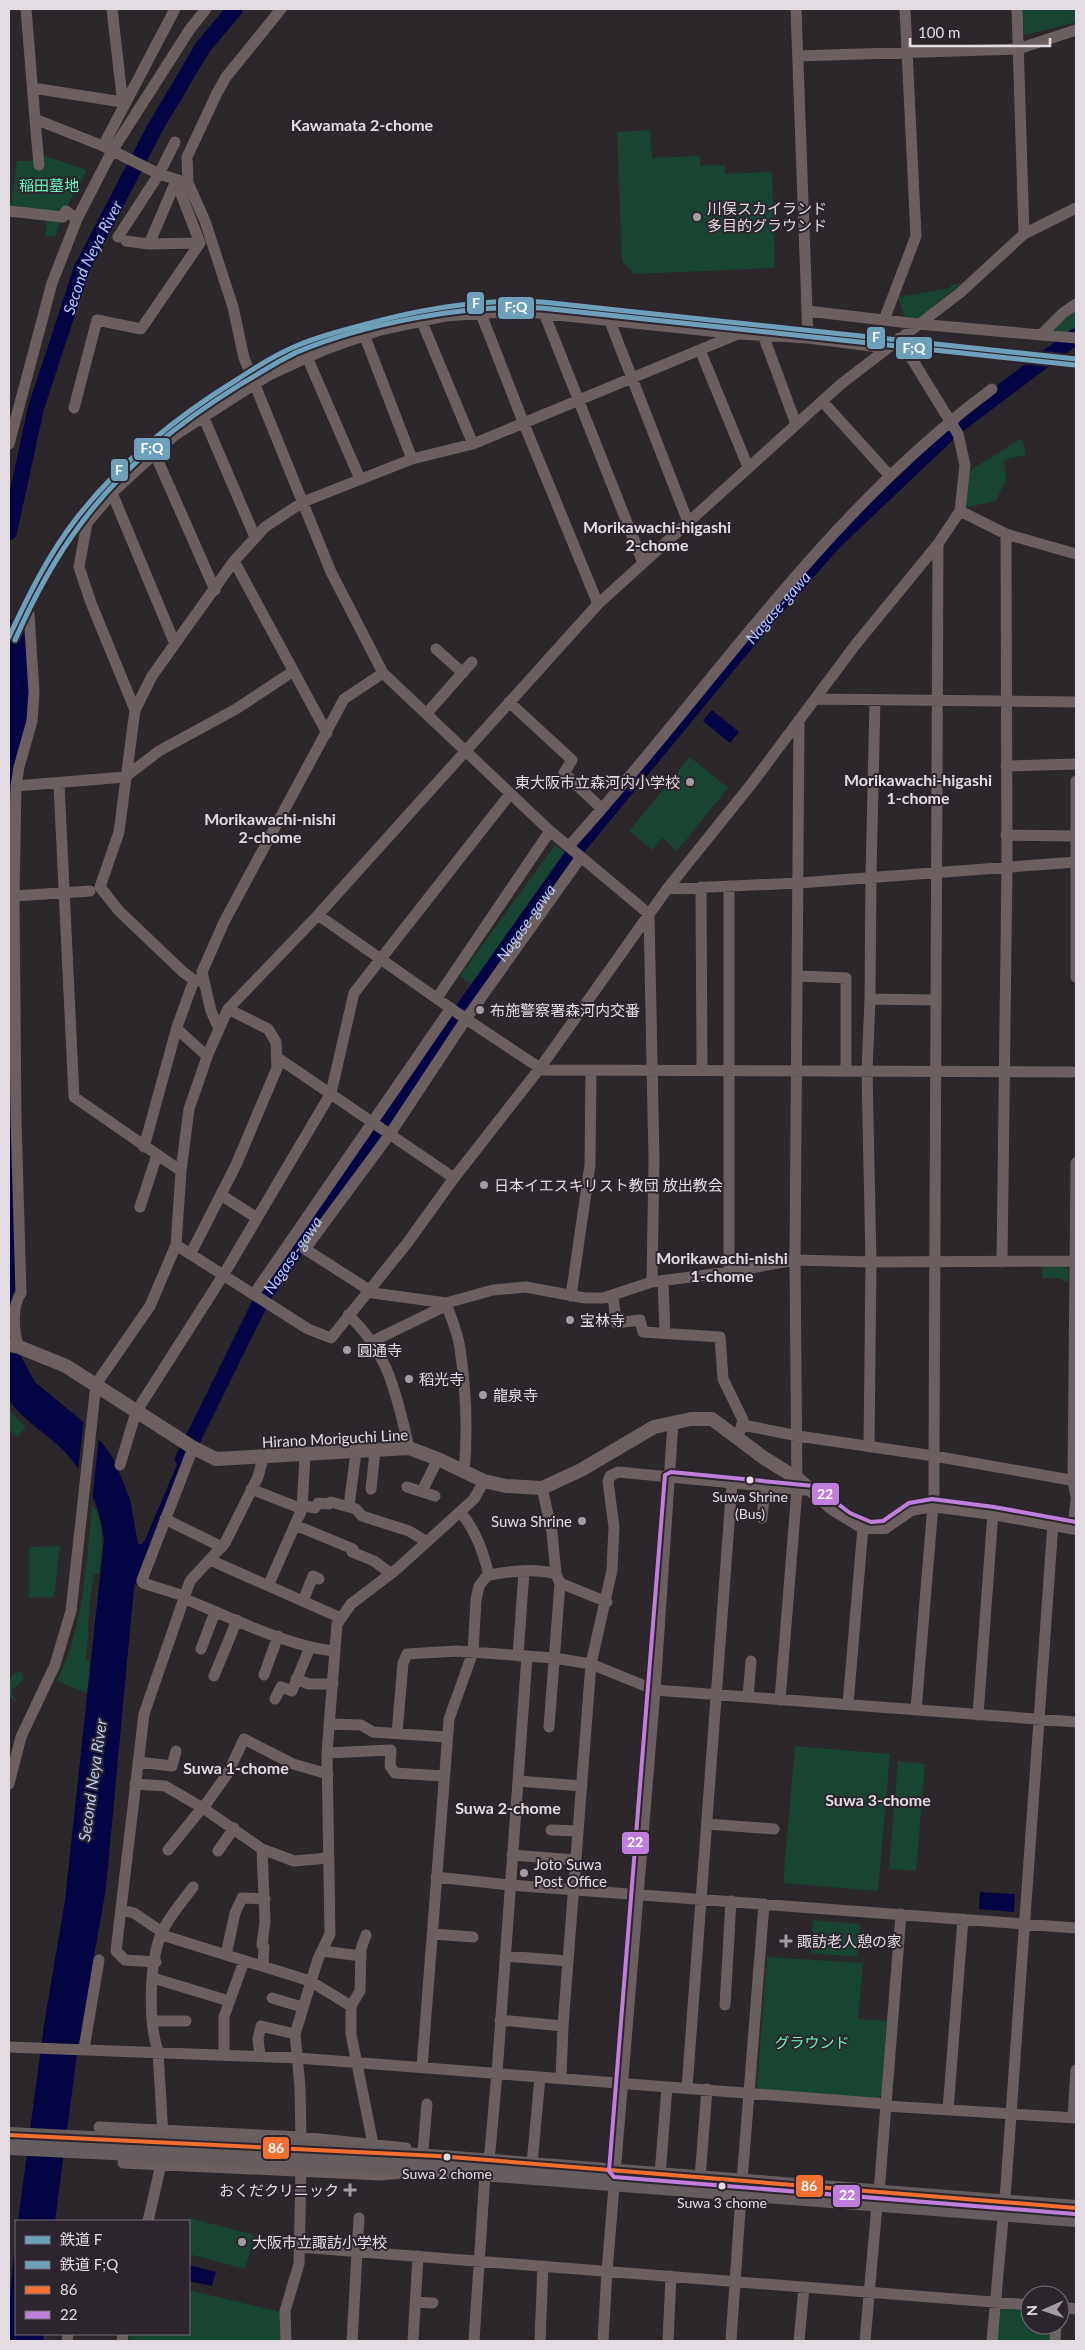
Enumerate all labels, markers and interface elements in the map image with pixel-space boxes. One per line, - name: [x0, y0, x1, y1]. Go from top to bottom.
- scale bar: [910, 15, 1050, 47]
- text: 100 m: [918, 23, 960, 41]
- district label: Kawamata 2-chome: [291, 115, 434, 134]
- park label: 稲田墓地: [19, 176, 79, 194]
- water label: Second Neya River: [58, 196, 126, 317]
- place label: 川俣スカイランド 多目的グラウンド: [707, 199, 827, 234]
- marker: 川俣スカイランド 多目的グラウンド: [691, 211, 703, 223]
- line badge: F: [466, 291, 485, 315]
- text: F: [472, 294, 480, 311]
- line badge: F;Q: [497, 296, 535, 320]
- text: F;Q: [505, 298, 528, 315]
- line badge: F: [866, 326, 886, 350]
- text: F: [872, 328, 880, 345]
- line badge: F;Q: [895, 336, 933, 360]
- text: F;Q: [903, 339, 926, 356]
- line badge: F;Q: [133, 437, 171, 461]
- text: F;Q: [141, 439, 164, 456]
- line badge: F: [110, 458, 129, 482]
- text: F: [115, 461, 123, 478]
- district label: Morikawachi-higashi 2-chome: [583, 517, 731, 554]
- water label: Nagase-gawa: [740, 567, 814, 647]
- district label: Morikawachi-higashi 1-chome: [844, 770, 992, 807]
- place label: 東大阪市立森河内小学校: [515, 773, 680, 791]
- marker: 東大阪市立森河内小学校: [684, 776, 696, 788]
- district label: Morikawachi-nishi 2-chome: [204, 809, 336, 846]
- water label: Nagase-gawa: [491, 880, 559, 964]
- place label: 布施警察署森河内交番: [490, 1001, 640, 1019]
- marker: 布施警察署森河内交番: [474, 1004, 486, 1016]
- place label: 日本イエスキリスト教団 放出教会: [494, 1176, 723, 1194]
- marker: 日本イエスキリスト教団 放出教会: [478, 1179, 490, 1191]
- water label: Nagase-gawa: [259, 1212, 325, 1297]
- district label: Morikawachi-nishi 1-chome: [656, 1248, 788, 1285]
- place label: 宝林寺: [580, 1311, 625, 1329]
- marker: 宝林寺: [564, 1314, 576, 1326]
- place label: 圓通寺: [357, 1341, 402, 1359]
- marker: 圓通寺: [341, 1344, 353, 1356]
- place label: 稻光寺: [419, 1370, 464, 1388]
- marker: 稻光寺: [403, 1373, 415, 1385]
- place label: 龍泉寺: [493, 1386, 538, 1404]
- marker: 龍泉寺: [477, 1389, 489, 1401]
- street label: Hirano Moriguchi Line: [261, 1425, 409, 1451]
- marker: Suwa Shrine (Bus): [745, 1475, 755, 1485]
- line badge: 22: [811, 1482, 840, 1506]
- text: 22: [817, 1485, 833, 1502]
- place label: Suwa Shrine (Bus): [712, 1488, 788, 1522]
- place label: Suwa Shrine: [491, 1512, 572, 1530]
- marker: Suwa Shrine: [576, 1515, 588, 1527]
- water label: Second Neya River: [74, 1717, 110, 1842]
- district label: Suwa 1-chome: [183, 1758, 289, 1777]
- district label: Suwa 3-chome: [825, 1790, 931, 1809]
- district label: Suwa 2-chome: [455, 1798, 561, 1817]
- line badge: 22: [621, 1831, 650, 1855]
- text: 22: [627, 1833, 643, 1850]
- place label: Joto Suwa Post Office: [534, 1855, 607, 1890]
- marker: Joto Suwa Post Office: [518, 1867, 530, 1879]
- place label: 諏訪老人憩の家: [797, 1932, 902, 1950]
- marker: 諏訪老人憩の家: [779, 1934, 793, 1948]
- park label: グラウンド: [774, 2033, 850, 2051]
- line badge: 86: [262, 2136, 290, 2160]
- text: 86: [268, 2139, 284, 2156]
- marker: Suwa 2 chome: [442, 2152, 452, 2162]
- place label: Suwa 2 chome: [402, 2165, 492, 2182]
- line badge: 86: [795, 2174, 824, 2198]
- text: 86: [801, 2177, 817, 2194]
- place label: おくだクリニック: [219, 2181, 339, 2199]
- marker: Suwa 3 chome: [717, 2181, 727, 2191]
- marker: おくだクリニック: [343, 2183, 357, 2197]
- line badge: 22: [832, 2184, 861, 2208]
- text: 22: [839, 2186, 855, 2203]
- place label: Suwa 3 chome: [677, 2194, 767, 2211]
- legend: [15, 2220, 190, 2335]
- text: 鉄道 F: [60, 2230, 102, 2248]
- place label: 大阪市立諏訪小学校: [252, 2233, 387, 2251]
- marker: 大阪市立諏訪小学校: [236, 2236, 248, 2248]
- text: 鉄道 F;Q: [60, 2255, 118, 2273]
- text: 86: [60, 2280, 78, 2298]
- north arrow: [1020, 2285, 1070, 2335]
- text: 22: [60, 2305, 77, 2323]
- text: N: [1023, 2305, 1040, 2316]

